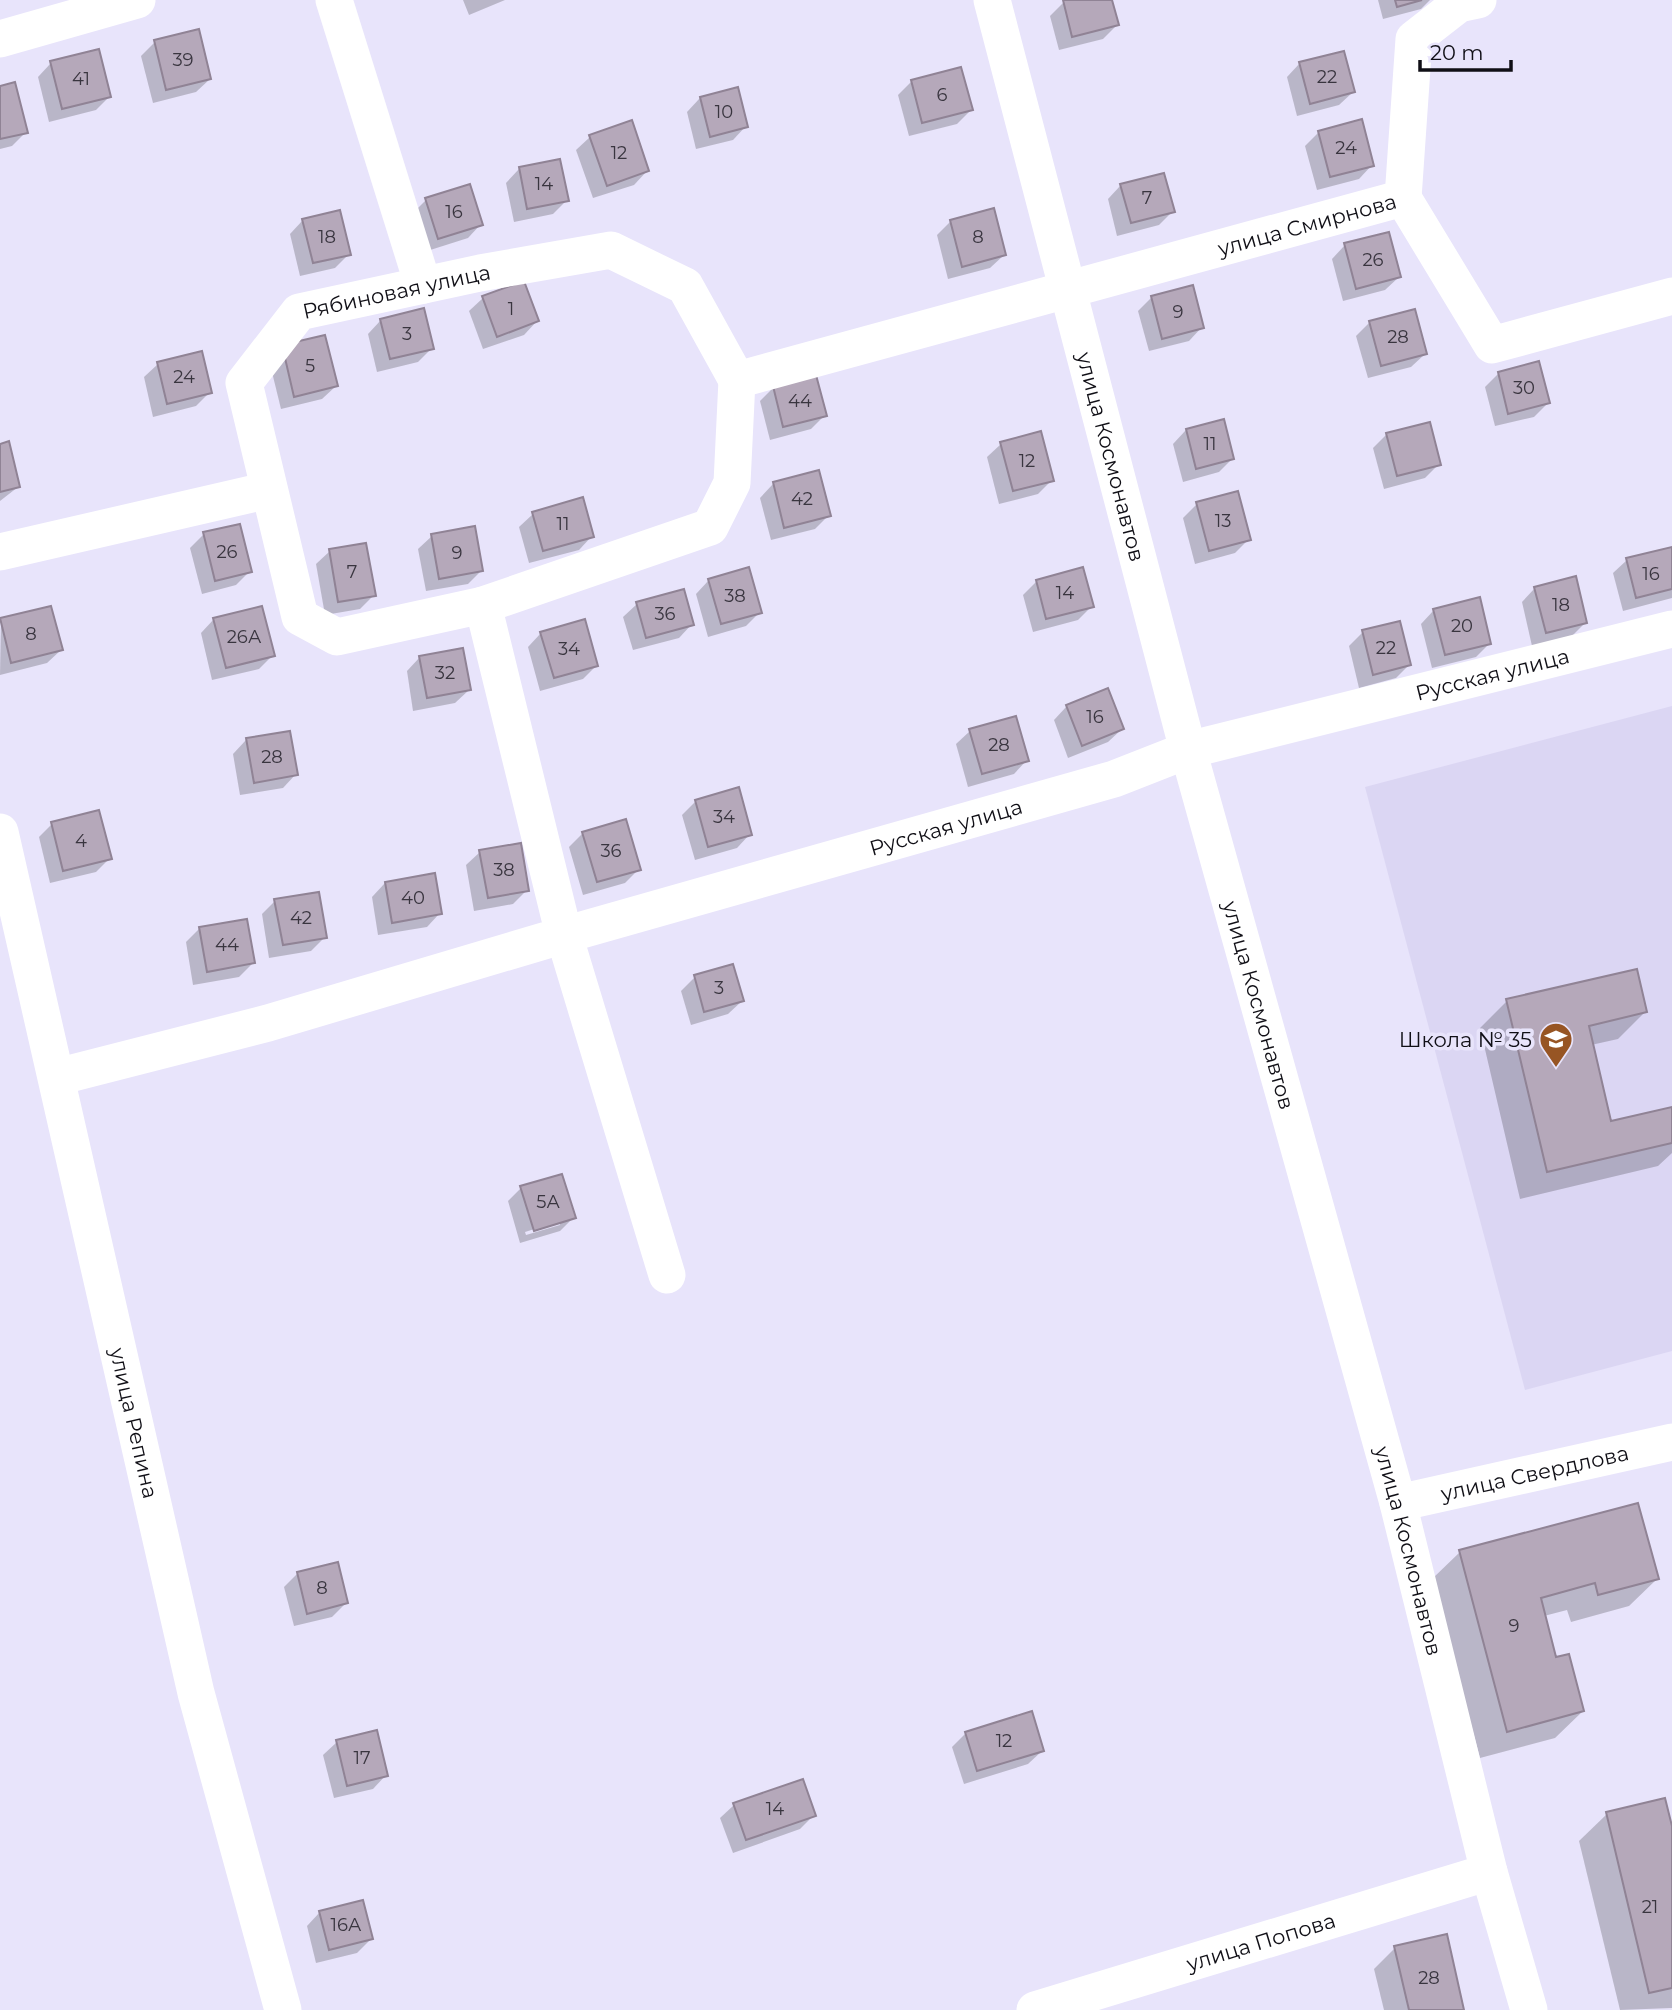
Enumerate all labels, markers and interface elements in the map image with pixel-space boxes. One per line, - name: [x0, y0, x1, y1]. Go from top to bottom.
- scale bar: [1420, 28, 1511, 72]
- text: 20 m: [1430, 40, 1484, 65]
- house number: 39: [172, 49, 194, 71]
- house number: 22: [1317, 66, 1337, 88]
- house number: 41: [72, 68, 90, 90]
- house number: 6: [937, 84, 948, 106]
- house number: 10: [715, 101, 733, 123]
- house number: 24: [1335, 137, 1357, 159]
- house number: 12: [611, 142, 627, 164]
- house number: 14: [535, 173, 553, 195]
- house number: 7: [1142, 187, 1152, 209]
- street label: улица Смирнова: [1214, 188, 1399, 261]
- house number: 16: [445, 201, 463, 223]
- house number: 18: [318, 226, 336, 248]
- house number: 8: [972, 226, 984, 248]
- house number: 26: [1362, 249, 1384, 271]
- street label: Рябиновая улица: [300, 259, 492, 323]
- house number: 1: [508, 298, 514, 320]
- house number: 9: [1173, 301, 1184, 323]
- house number: 3: [402, 323, 412, 345]
- house number: 28: [1387, 326, 1409, 348]
- street label: улица Космонавтов: [1072, 348, 1151, 564]
- house number: 5: [305, 355, 315, 377]
- house number: 24: [173, 366, 195, 388]
- house number: 30: [1513, 377, 1535, 399]
- house number: 44: [788, 390, 812, 412]
- house number: 11: [1204, 433, 1217, 455]
- house number: 12: [1019, 450, 1035, 472]
- house number: 42: [791, 488, 813, 510]
- house number: 13: [1215, 510, 1231, 532]
- house number: 11: [557, 513, 570, 535]
- house number: 26: [216, 541, 238, 563]
- house number: 9: [452, 542, 463, 564]
- house number: 7: [347, 561, 357, 583]
- house number: 16: [1642, 563, 1660, 585]
- house number: 14: [1056, 582, 1074, 604]
- house number: 38: [724, 585, 746, 607]
- house number: 18: [1552, 594, 1570, 616]
- house number: 36: [654, 603, 676, 625]
- house number: 20: [1451, 615, 1473, 637]
- house number: 8: [25, 623, 37, 645]
- house number: 26А: [227, 626, 262, 648]
- house number: 22: [1376, 637, 1396, 659]
- house number: 34: [558, 638, 580, 660]
- street label: Русская улица: [1413, 643, 1572, 705]
- house number: 32: [435, 662, 455, 684]
- house number: 16: [1086, 706, 1104, 728]
- house number: 28: [988, 734, 1010, 756]
- house number: 28: [261, 746, 283, 768]
- street label: Русская улица: [866, 793, 1025, 860]
- house number: 34: [713, 806, 735, 828]
- house number: 4: [75, 830, 87, 852]
- house number: 36: [600, 840, 622, 862]
- house number: 38: [493, 859, 515, 881]
- house number: 40: [401, 887, 425, 909]
- street label: улица Космонавтов: [1218, 897, 1300, 1112]
- house number: 42: [290, 907, 312, 929]
- house number: 44: [215, 934, 239, 956]
- house number: 3: [714, 977, 724, 999]
- school or university icon: Школа № 35: [1537, 1020, 1575, 1069]
- place label: Школа № 35: [1399, 1027, 1532, 1052]
- house number: 5А: [536, 1191, 560, 1213]
- street label: улица Репина: [105, 1344, 164, 1501]
- street label: улица Свердлова: [1437, 1440, 1631, 1506]
- street label: улица Космонавтов: [1370, 1442, 1448, 1658]
- house number: 8: [316, 1577, 328, 1599]
- house number: 9: [1509, 1615, 1520, 1637]
- house number: 12: [996, 1730, 1012, 1752]
- house number: 17: [353, 1747, 371, 1769]
- house number: 14: [766, 1798, 784, 1820]
- house number: 21: [1642, 1896, 1658, 1918]
- street label: улица Попова: [1182, 1907, 1338, 1976]
- house number: 16А: [331, 1914, 362, 1936]
- house number: 28: [1418, 1967, 1440, 1989]

